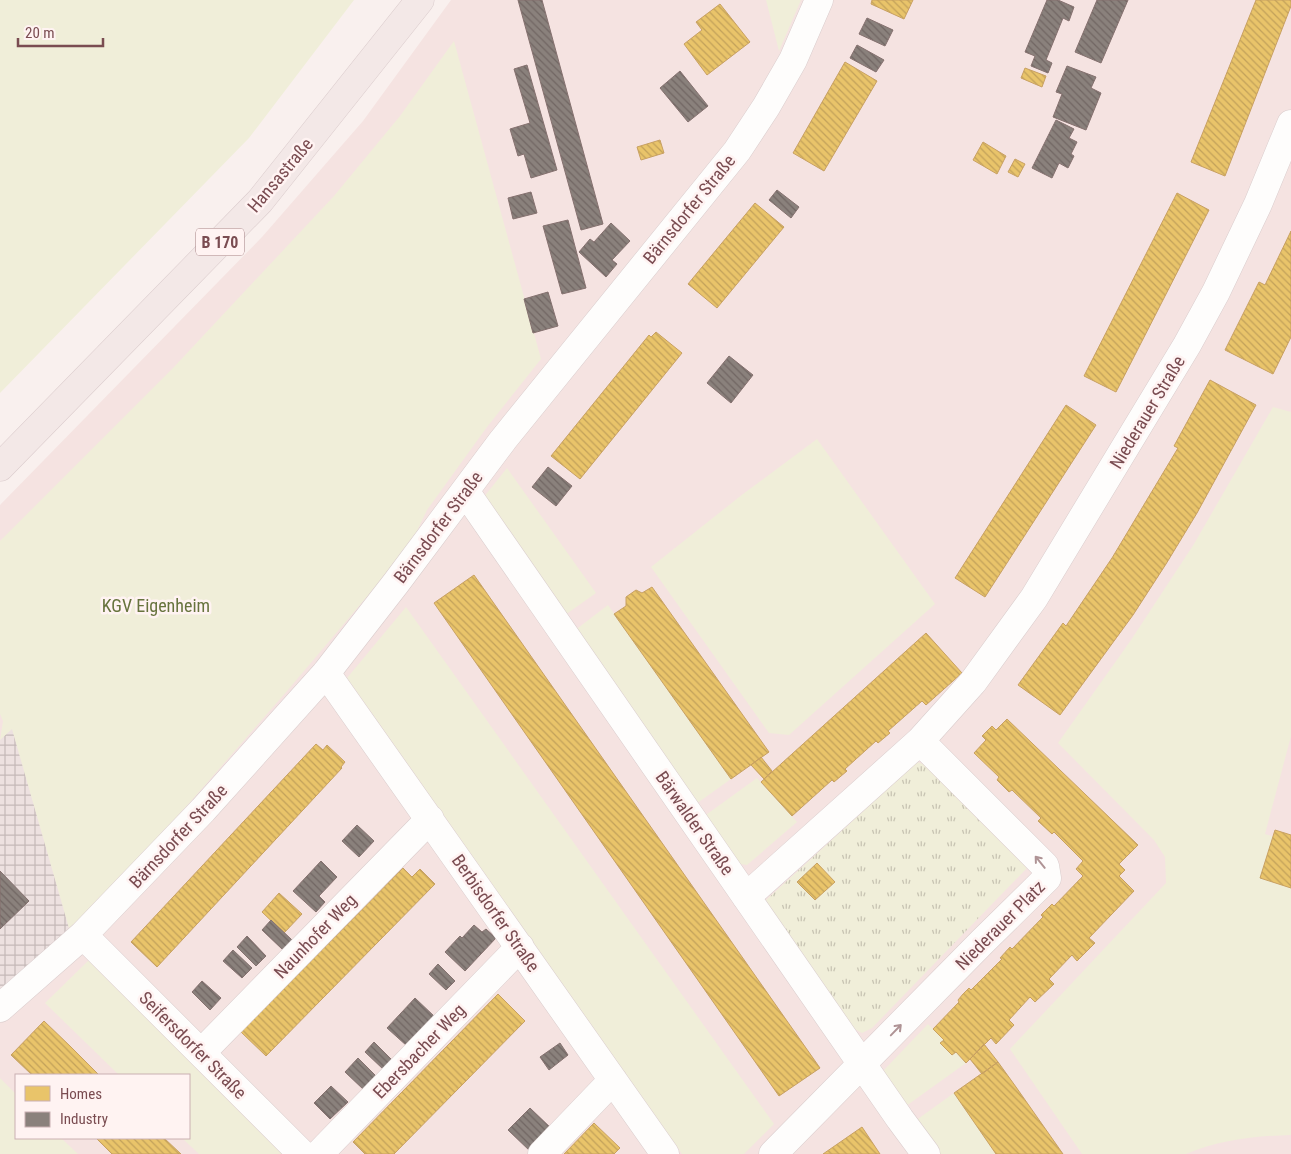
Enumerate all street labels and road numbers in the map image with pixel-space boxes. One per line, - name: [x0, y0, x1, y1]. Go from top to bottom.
- street label: Hansastraße: [243, 134, 317, 216]
- street label: Bärnsdorfer Straße: [639, 150, 739, 268]
- road number: B 170: [196, 228, 244, 256]
- street label: Niederauer Straße: [1105, 352, 1189, 472]
- street label: Bärnsdorfer Straße: [389, 467, 487, 587]
- street label: Bärwalder Straße: [651, 767, 739, 879]
- street label: Bärnsdorfer Straße: [125, 780, 231, 892]
- street label: Berbisdorfer Straße: [448, 850, 544, 976]
- street label: Niederauer Platz: [951, 876, 1049, 974]
- street label: Naunhofer Weg: [270, 889, 360, 983]
- street label: Seifersdorfer Straße: [135, 987, 251, 1103]
- street label: Ebersbacher Weg: [369, 999, 469, 1103]

